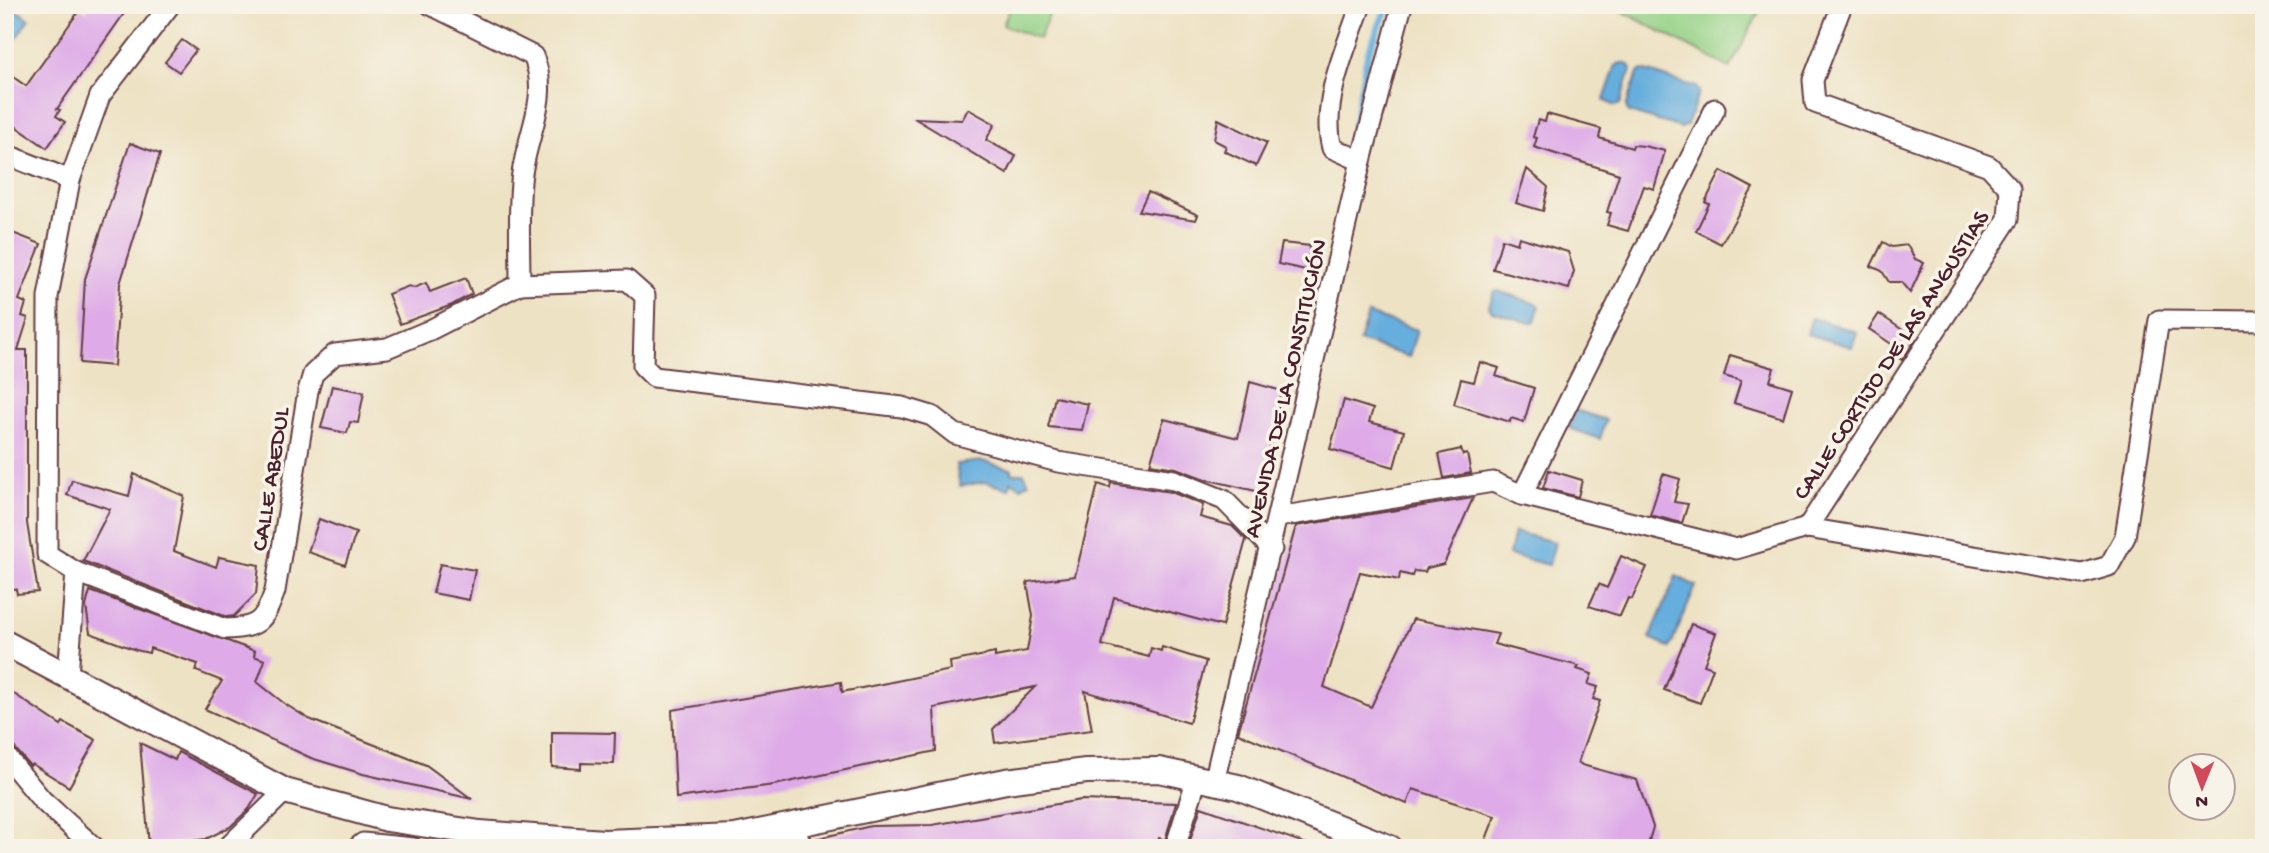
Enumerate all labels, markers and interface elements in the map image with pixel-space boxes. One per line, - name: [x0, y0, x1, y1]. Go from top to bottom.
- street label: CALLE CORTIJO DE LAS ANGUSTIAS: [1788, 205, 1998, 506]
- street label: AVENIDA DE LA CONSTITUCIÓN: [1239, 237, 1336, 541]
- street label: CALLE ABEDUL: [247, 404, 298, 553]
- north arrow: [2168, 752, 2238, 822]
- text: N: [2195, 789, 2208, 812]

